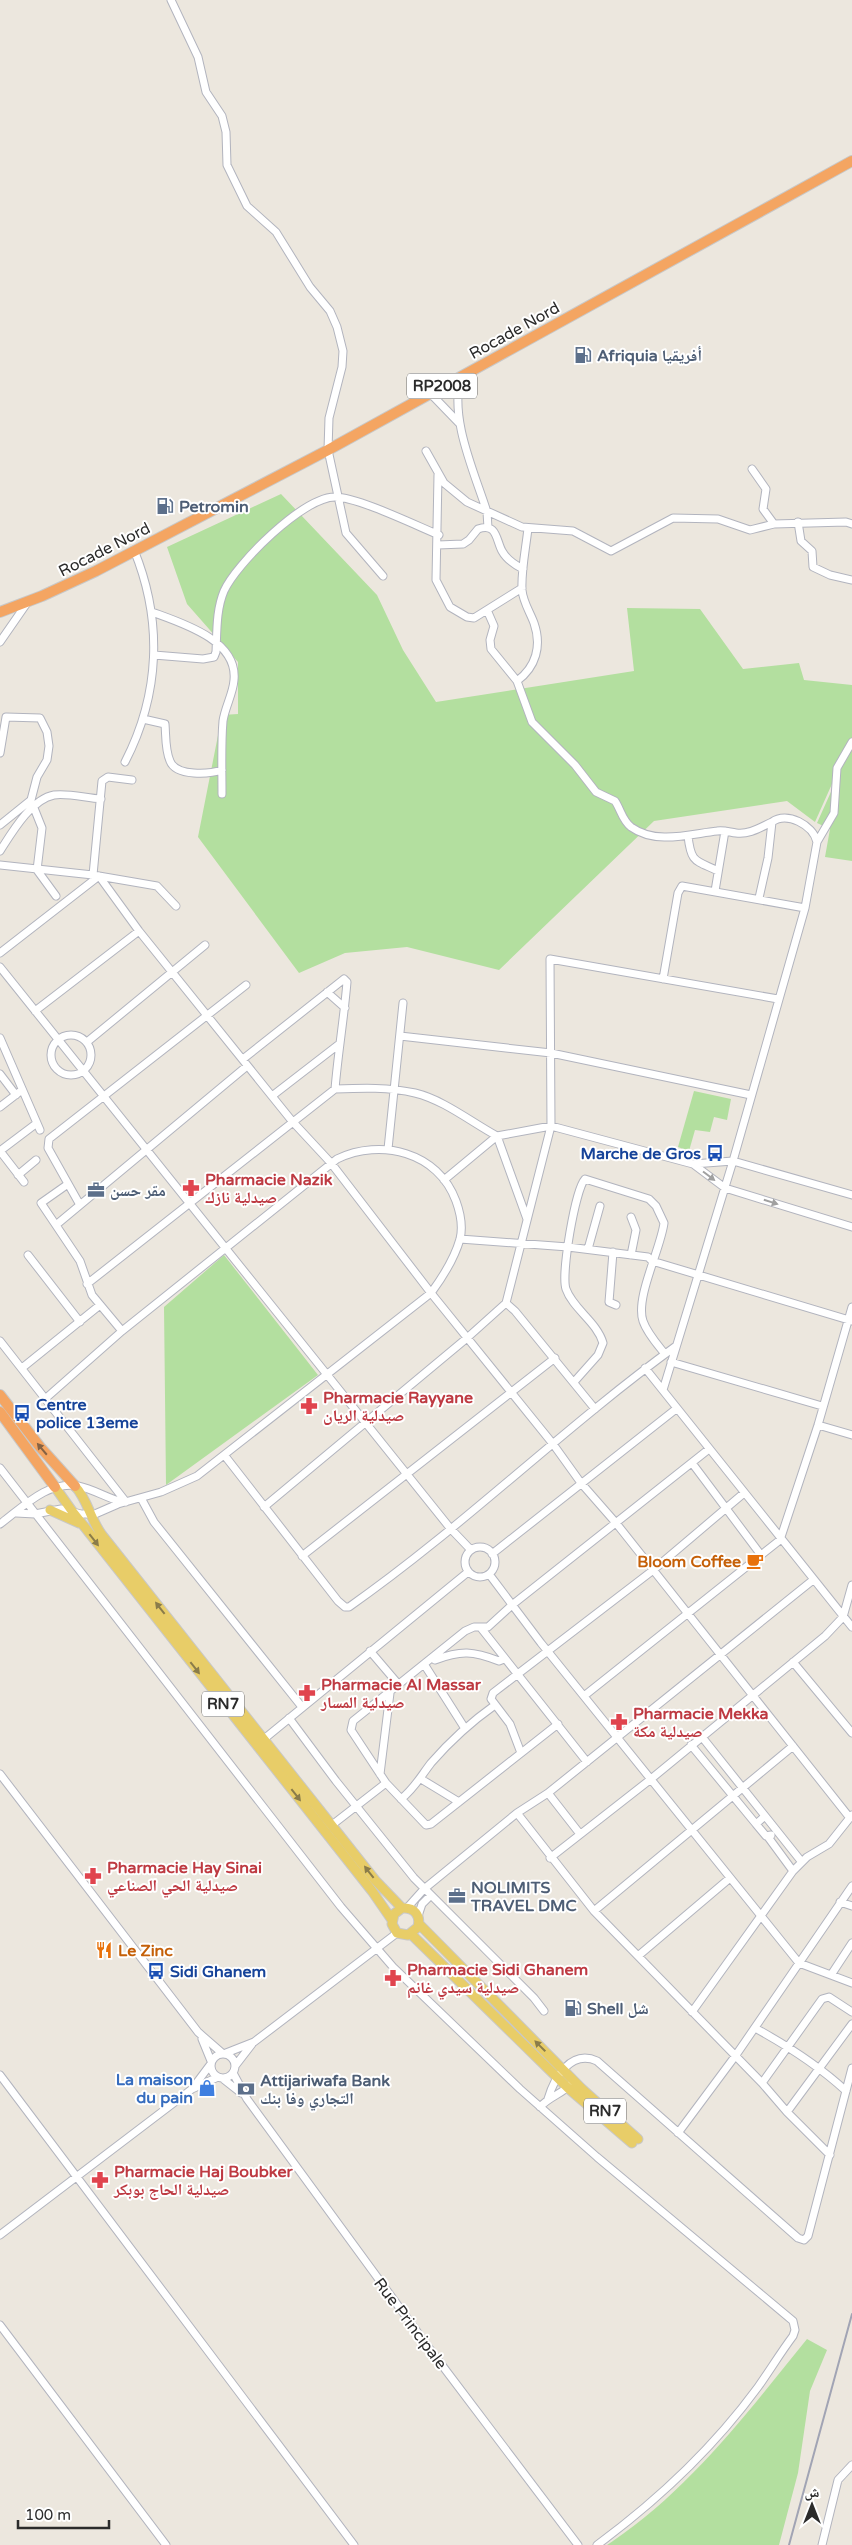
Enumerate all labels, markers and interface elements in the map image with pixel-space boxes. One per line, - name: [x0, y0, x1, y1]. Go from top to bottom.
- street label: Rocade Nord: [466, 298, 563, 364]
- fuel station icon: Afriquia أفريقيا: [573, 345, 593, 365]
- place label: Afriquia أفريقيا: [597, 346, 702, 366]
- road number: RP2008: [407, 374, 477, 398]
- fuel station icon: Petromin: [155, 496, 175, 516]
- place label: Petromin: [179, 497, 249, 517]
- street label: Rocade Nord: [55, 518, 154, 582]
- bus stop icon: Marche de Gros: [705, 1143, 725, 1163]
- place label: Marche de Gros: [580, 1144, 701, 1164]
- place label: Pharmacie Nazik صيدلية نازك: [205, 1170, 333, 1208]
- one-way arrow: [702, 1171, 716, 1181]
- pharmacy icon: Pharmacie Nazik صيدلية نازك: [181, 1178, 201, 1198]
- office icon: مقر حسن: [86, 1180, 106, 1200]
- place label: مقر حسن: [110, 1181, 166, 1201]
- one-way arrow: [764, 1199, 779, 1207]
- place label: Pharmacie Rayyane صيدلية الريان: [323, 1388, 473, 1426]
- place label: Centre police 13eme: [36, 1395, 138, 1433]
- pharmacy icon: Pharmacie Rayyane صيدلية الريان: [299, 1396, 319, 1416]
- bus stop icon: Centre police 13eme: [12, 1403, 32, 1423]
- one-way arrow: [37, 1443, 48, 1456]
- one-way arrow: [89, 1533, 100, 1546]
- cafe icon: Bloom Coffee: [745, 1551, 765, 1571]
- place label: Bloom Coffee: [637, 1552, 741, 1572]
- one-way arrow: [154, 1602, 165, 1615]
- one-way arrow: [190, 1661, 201, 1674]
- place label: Pharmacie Al Massar صيدلية المسار: [320, 1675, 482, 1713]
- pharmacy icon: Pharmacie Al Massar صيدلية المسار: [297, 1683, 317, 1703]
- road number: RN7: [202, 1692, 244, 1716]
- place label: Pharmacie Mekka صيدلية مكة: [633, 1704, 769, 1742]
- pharmacy icon: Pharmacie Mekka صيدلية مكة: [609, 1712, 629, 1732]
- one-way arrow: [290, 1788, 301, 1801]
- place label: Pharmacie Hay Sinai صيدلية الحي الصناعي: [107, 1858, 262, 1898]
- pharmacy icon: Pharmacie Hay Sinai صيدلية الحي الصناعي: [83, 1866, 103, 1886]
- one-way arrow: [364, 1866, 375, 1879]
- place label: NOLIMITS TRAVEL DMC: [470, 1878, 577, 1916]
- office icon: NOLIMITS TRAVEL DMC: [447, 1886, 467, 1906]
- restaurant icon: Le Zinc: [94, 1940, 114, 1960]
- place label: Le Zinc: [118, 1941, 173, 1961]
- place label: Pharmacie Sidi Ghanem صيدلية سيدي غانم: [407, 1960, 588, 2000]
- bus stop icon: Sidi Ghanem: [146, 1961, 166, 1981]
- place label: Sidi Ghanem: [170, 1962, 266, 1982]
- pharmacy icon: Pharmacie Sidi Ghanem صيدلية سيدي غانم: [383, 1968, 403, 1988]
- fuel station icon: Shell شل: [563, 1998, 583, 2018]
- place label: Shell شل: [587, 1999, 649, 2019]
- one-way arrow: [534, 2041, 546, 2053]
- place label: La maison du pain: [116, 2070, 193, 2108]
- place label: Attijariwafa Bank التجاري وفا بنك: [260, 2071, 390, 2111]
- shop icon: La maison du pain: [197, 2078, 217, 2098]
- bank icon: Attijariwafa Bank التجاري وفا بنك: [236, 2079, 256, 2099]
- road number: RN7: [584, 2098, 626, 2124]
- place label: Pharmacie Haj Boubker صيدلية الحاج بوبكر: [113, 2162, 293, 2200]
- pharmacy icon: Pharmacie Haj Boubker صيدلية الحاج بوبكر: [90, 2170, 110, 2190]
- street label: Rue Principale: [369, 2274, 451, 2373]
- north arrow: [787, 2480, 837, 2530]
- text: ش: [805, 2484, 820, 2501]
- scale bar: [18, 2498, 109, 2530]
- text: 100 m: [25, 2506, 71, 2524]

